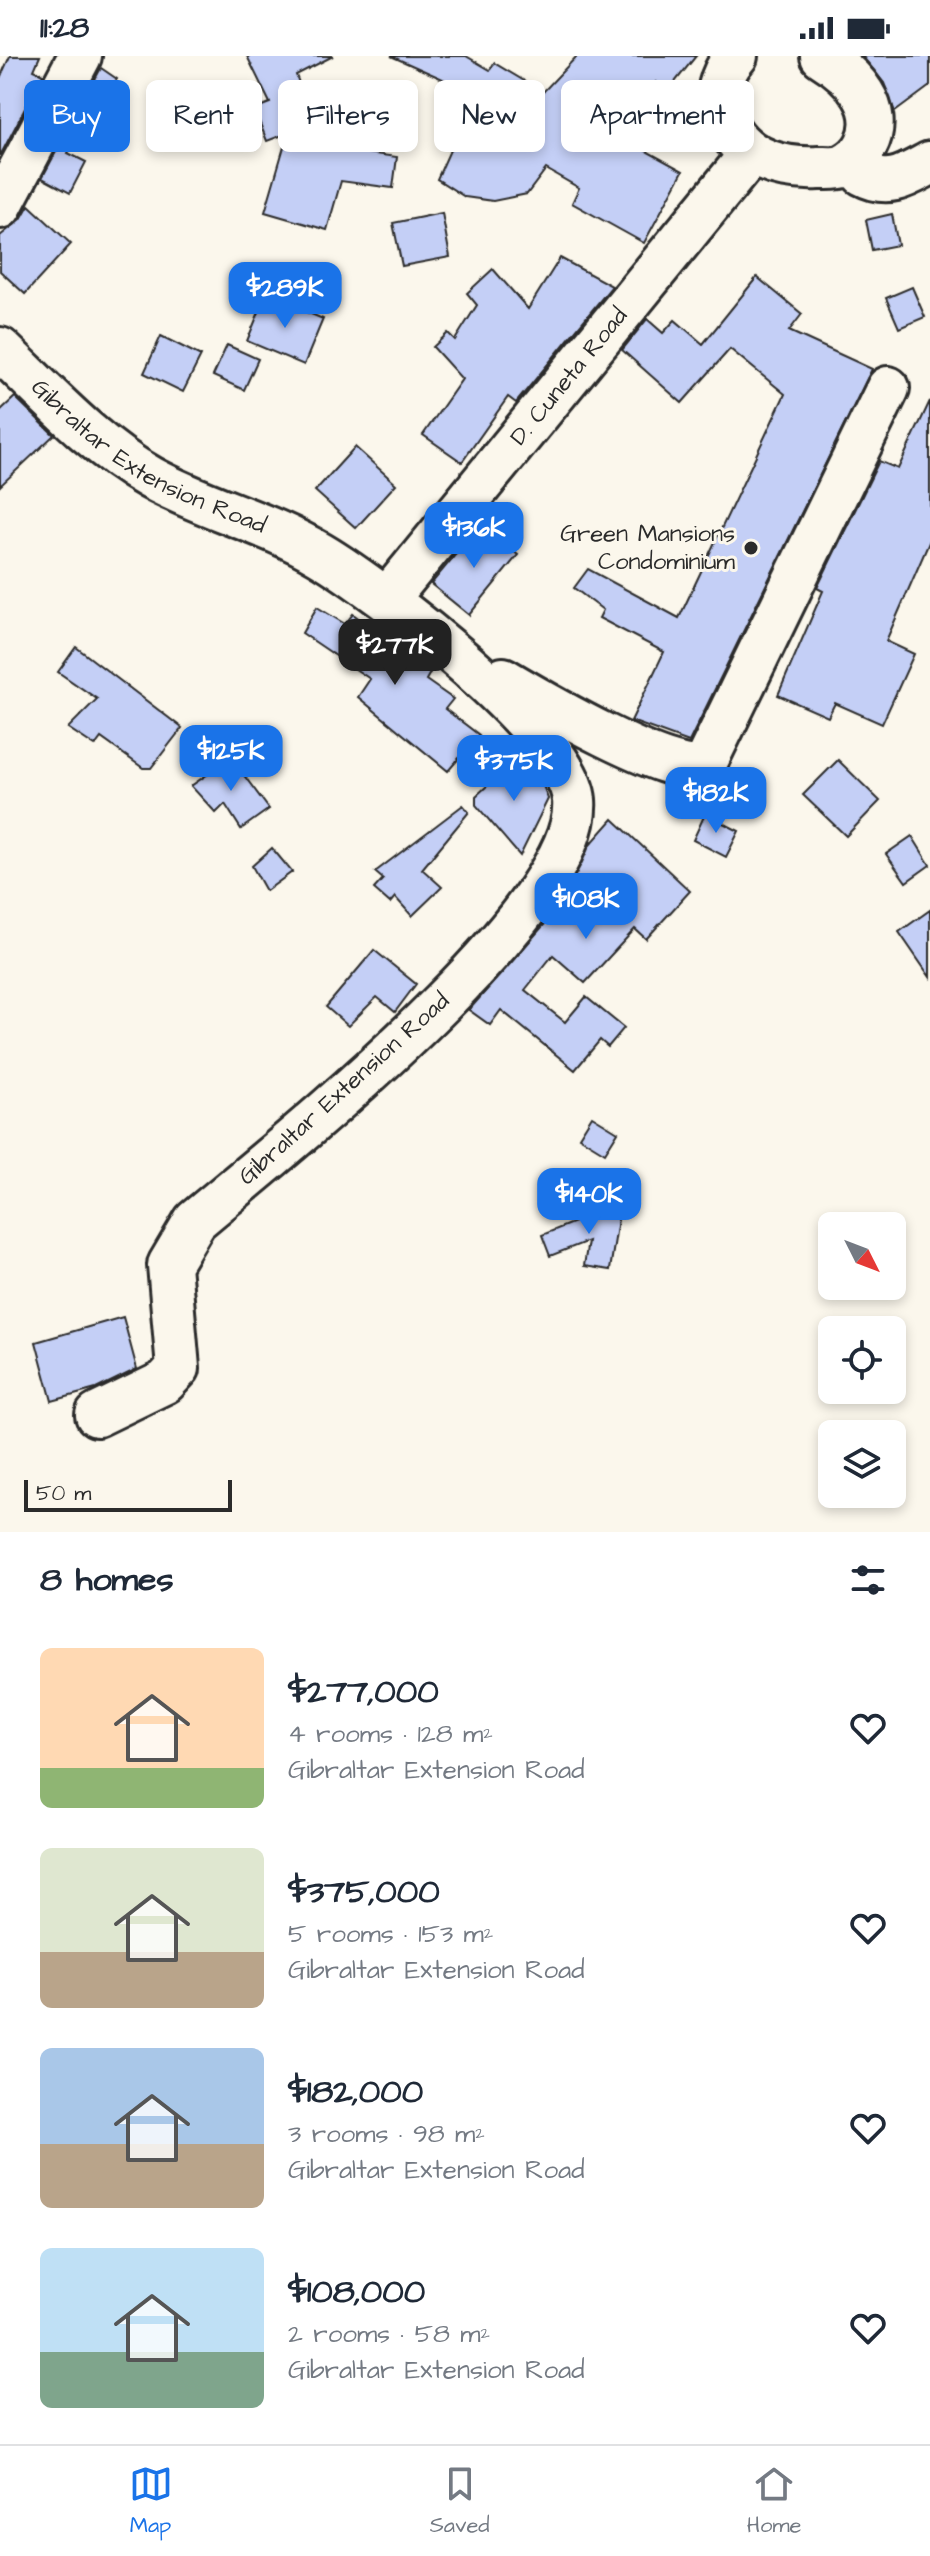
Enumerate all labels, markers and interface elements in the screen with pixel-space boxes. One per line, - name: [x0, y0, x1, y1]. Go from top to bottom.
- text: 11:28: [40, 7, 89, 49]
- chip: Buy: [24, 80, 130, 152]
- chip: Rent: [146, 80, 262, 152]
- chip: Filters: [278, 80, 418, 152]
- chip: New: [434, 80, 545, 152]
- chip: Apartment: [561, 80, 754, 152]
- pin: $289K: [229, 262, 341, 330]
- text: $289K: [247, 270, 323, 306]
- street label: D. Cuneta Road: [502, 300, 636, 453]
- street label: Gibraltar Extension Road: [23, 371, 271, 542]
- pin: $136K: [418, 502, 530, 570]
- text: $136K: [442, 510, 506, 546]
- place label: Green Mansions Condominium: [560, 517, 735, 579]
- marker: Green Mansions Condominium: [742, 539, 760, 557]
- pin: $277K: [339, 619, 451, 687]
- text: $277K: [356, 627, 434, 663]
- pin: $125K: [175, 725, 287, 793]
- text: $125K: [198, 733, 264, 769]
- pin: $375K: [458, 735, 570, 803]
- text: $375K: [475, 743, 553, 779]
- pin: $182K: [660, 767, 772, 835]
- text: $182K: [683, 775, 749, 811]
- pin: $108K: [530, 873, 642, 941]
- text: $108K: [553, 881, 619, 917]
- street label: Gibraltar Extension Road: [231, 985, 457, 1193]
- pin: $140K: [533, 1168, 645, 1236]
- text: $140K: [555, 1176, 623, 1212]
- north arrow: [818, 1212, 906, 1300]
- map controls: [818, 1212, 906, 1508]
- button: locate: [818, 1316, 906, 1404]
- button: layers: [818, 1420, 906, 1508]
- scale bar: [24, 1476, 232, 1512]
- text: 50 m: [36, 1478, 91, 1509]
- text: 8 homes: [40, 1556, 174, 1604]
- icon: filters: [846, 1558, 890, 1602]
- text: $277,000: [288, 1668, 439, 1716]
- icon: home: [104, 1680, 200, 1776]
- icon: heart: [846, 1706, 890, 1750]
- text: 4 rooms · 128 m²: [288, 1716, 493, 1752]
- text: Gibraltar Extension Road: [288, 1752, 585, 1788]
- text: $375,000: [288, 1868, 440, 1916]
- icon: home: [104, 1880, 200, 1976]
- icon: heart: [846, 1906, 890, 1950]
- text: 5 rooms · 153 m²: [288, 1916, 494, 1952]
- text: Gibraltar Extension Road: [288, 1952, 585, 1988]
- text: $182,000: [288, 2068, 423, 2116]
- icon: home: [104, 2080, 200, 2176]
- icon: heart: [846, 2106, 890, 2150]
- text: 3 rooms · 98 m²: [288, 2116, 485, 2152]
- text: Gibraltar Extension Road: [288, 2152, 585, 2188]
- text: $108,000: [288, 2268, 425, 2316]
- icon: home: [104, 2280, 200, 2376]
- icon: heart: [846, 2306, 890, 2350]
- text: 2 rooms · 58 m²: [288, 2316, 490, 2352]
- text: Gibraltar Extension Road: [288, 2352, 585, 2388]
- tab: Map: [129, 2462, 173, 2541]
- tab: Saved: [430, 2462, 490, 2541]
- tab: Home: [747, 2462, 801, 2541]

